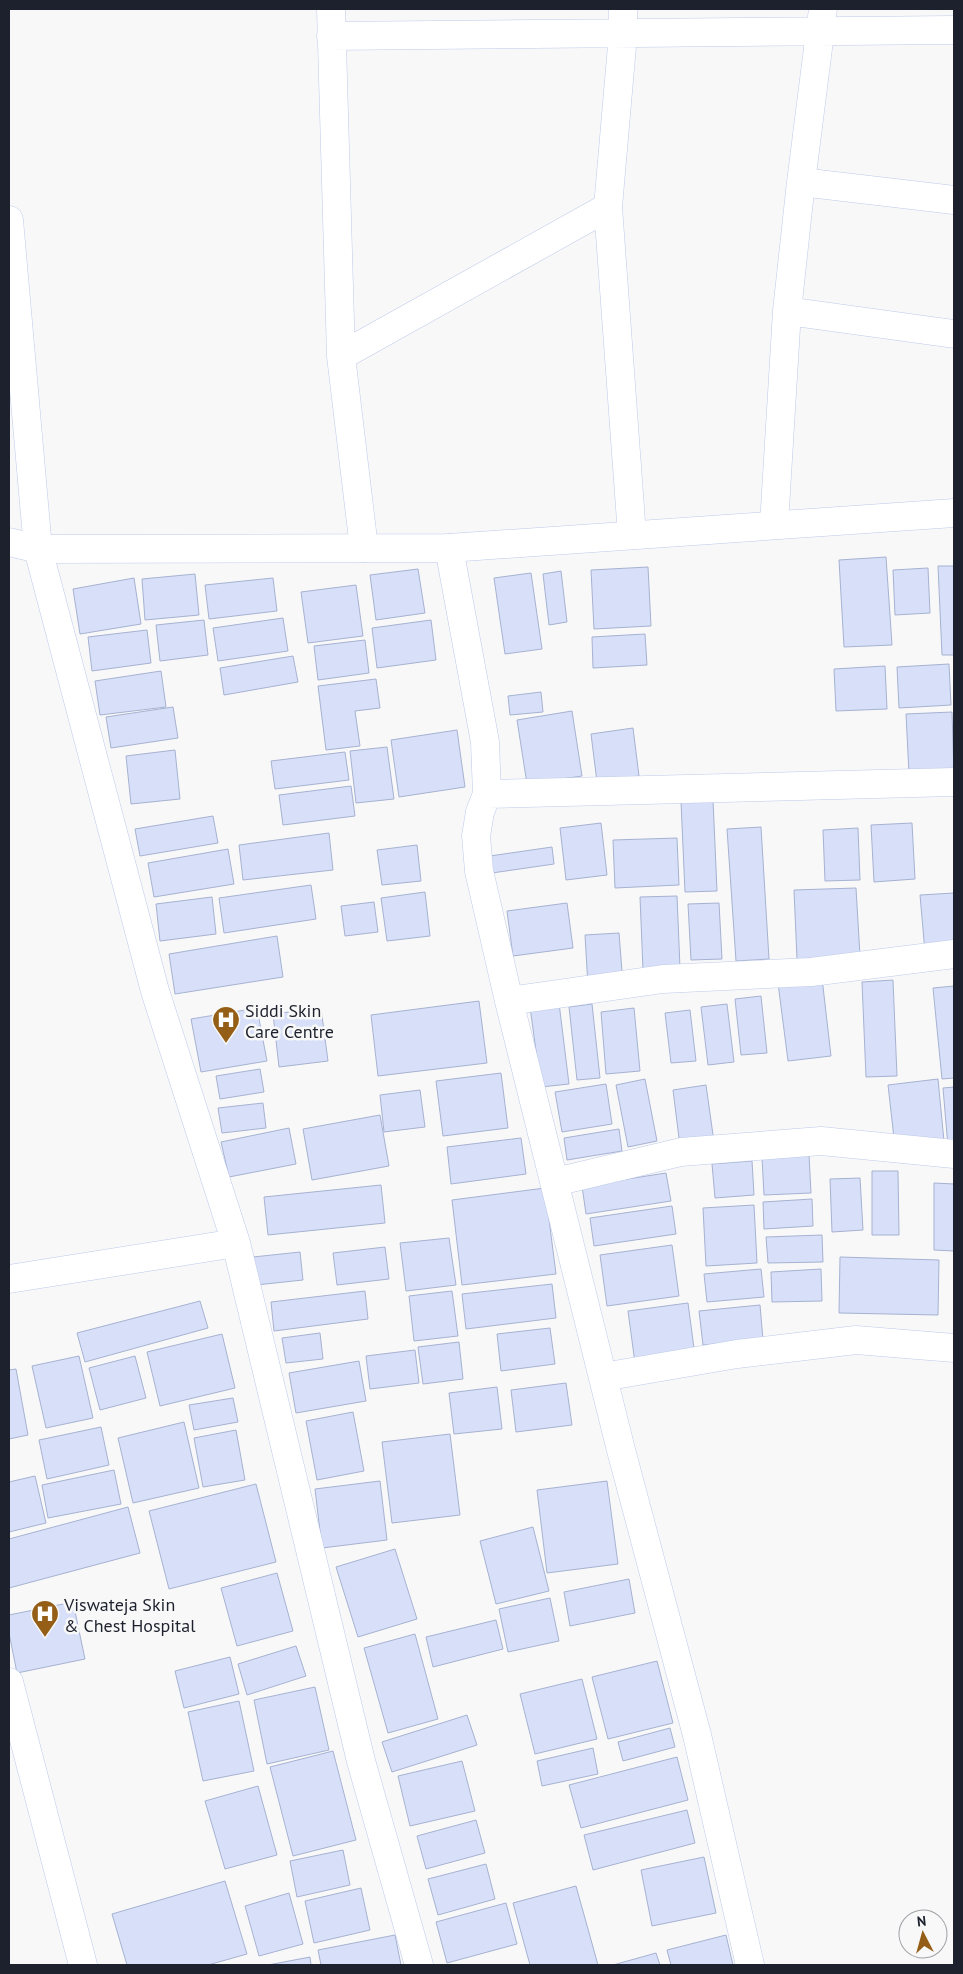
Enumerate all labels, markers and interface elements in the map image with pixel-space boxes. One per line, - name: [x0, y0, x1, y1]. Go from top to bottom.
- place label: Siddi Skin Care Centre: [245, 999, 334, 1043]
- hospital icon: Siddi Skin Care Centre: [211, 1005, 241, 1044]
- place label: Viswateja Skin & Chest Hospital: [63, 1593, 196, 1637]
- hospital icon: Viswateja Skin & Chest Hospital: [30, 1599, 60, 1638]
- north arrow: [898, 1909, 948, 1959]
- text: N: [916, 1912, 927, 1931]

